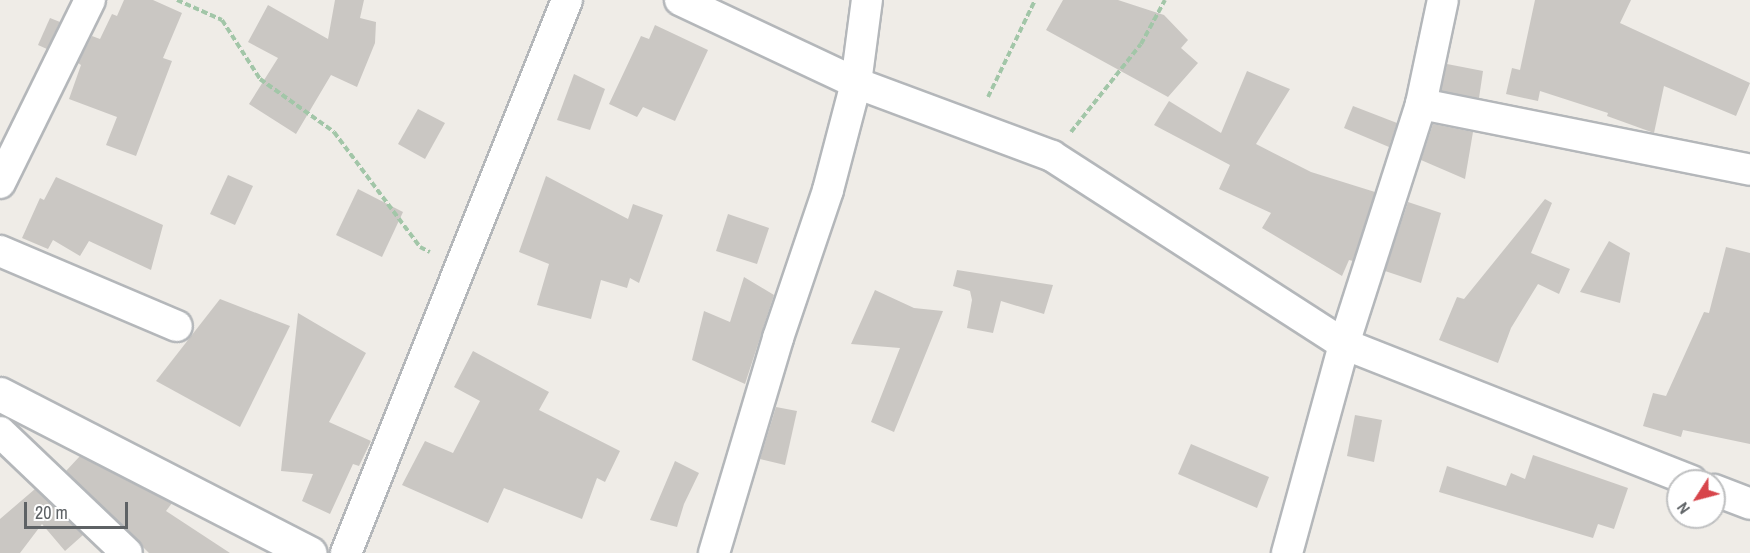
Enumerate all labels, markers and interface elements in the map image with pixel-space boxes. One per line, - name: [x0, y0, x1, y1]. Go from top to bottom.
- north arrow: [1666, 469, 1726, 529]
- scale bar: [27, 490, 130, 528]
- text: N: [1671, 498, 1695, 519]
- text: 20 m: [35, 500, 68, 525]

